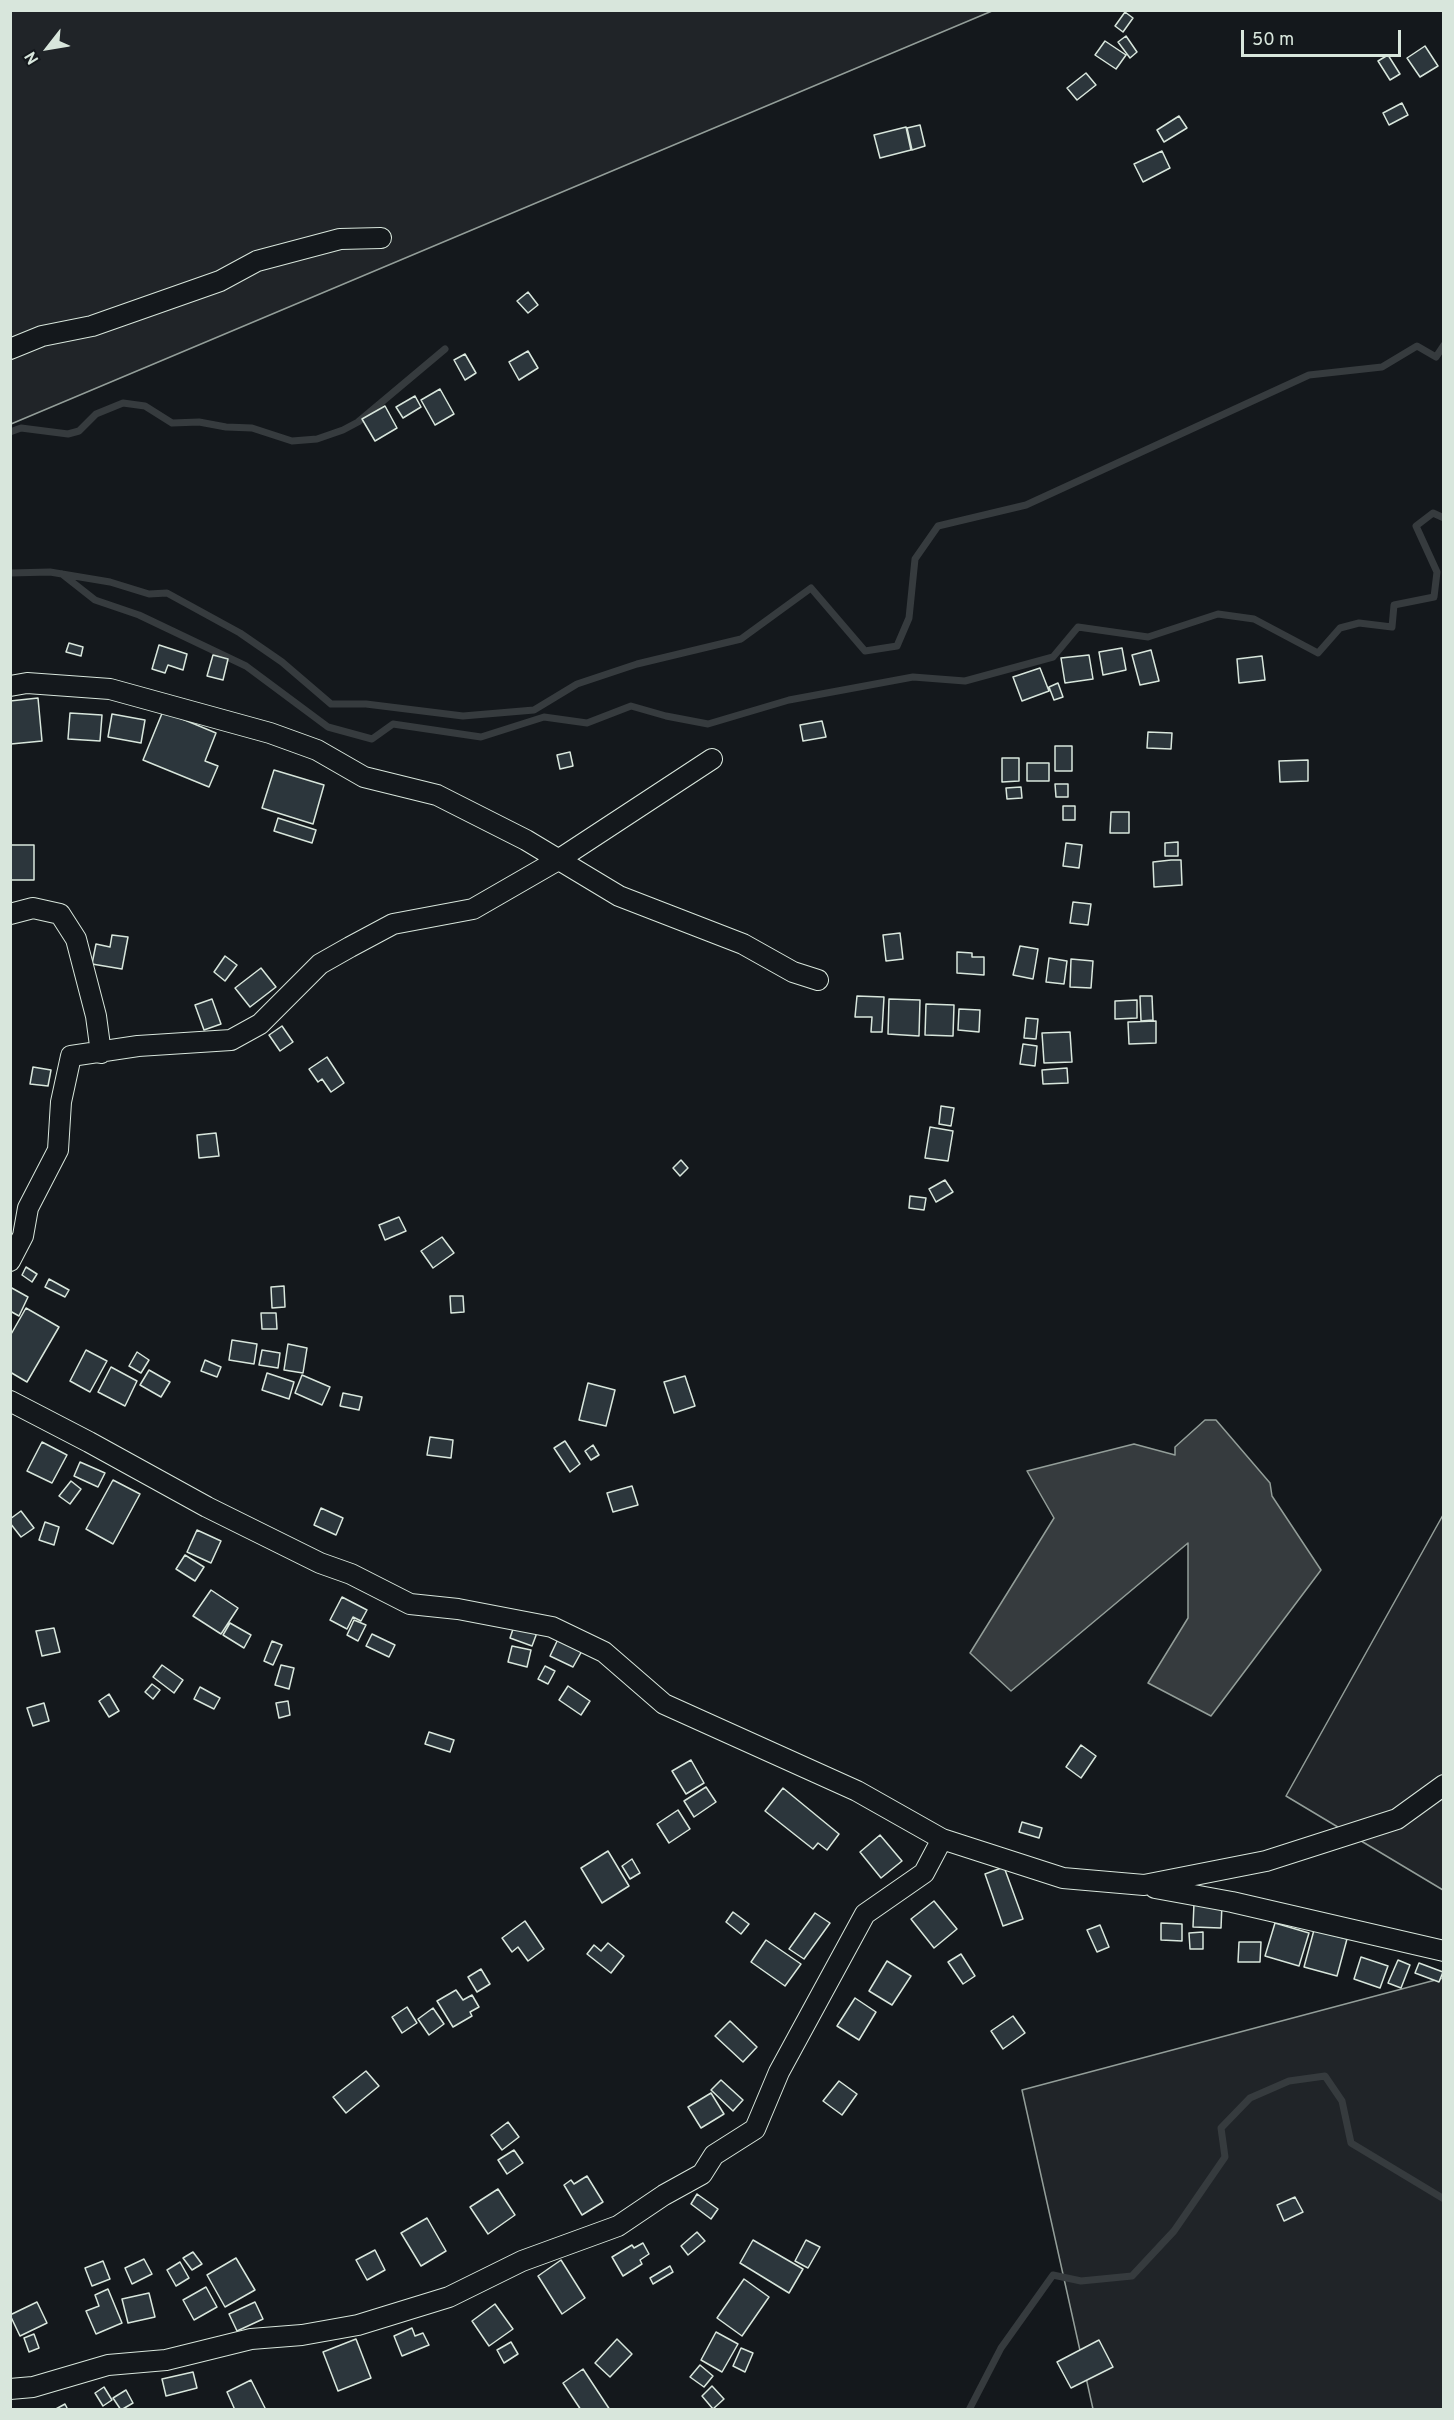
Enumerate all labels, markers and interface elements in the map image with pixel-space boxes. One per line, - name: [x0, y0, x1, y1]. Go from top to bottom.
- north arrow: [18, 18, 78, 78]
- scale bar: [1244, 18, 1404, 56]
- text: 50 m: [1252, 29, 1294, 52]
- text: N: [21, 47, 44, 67]

